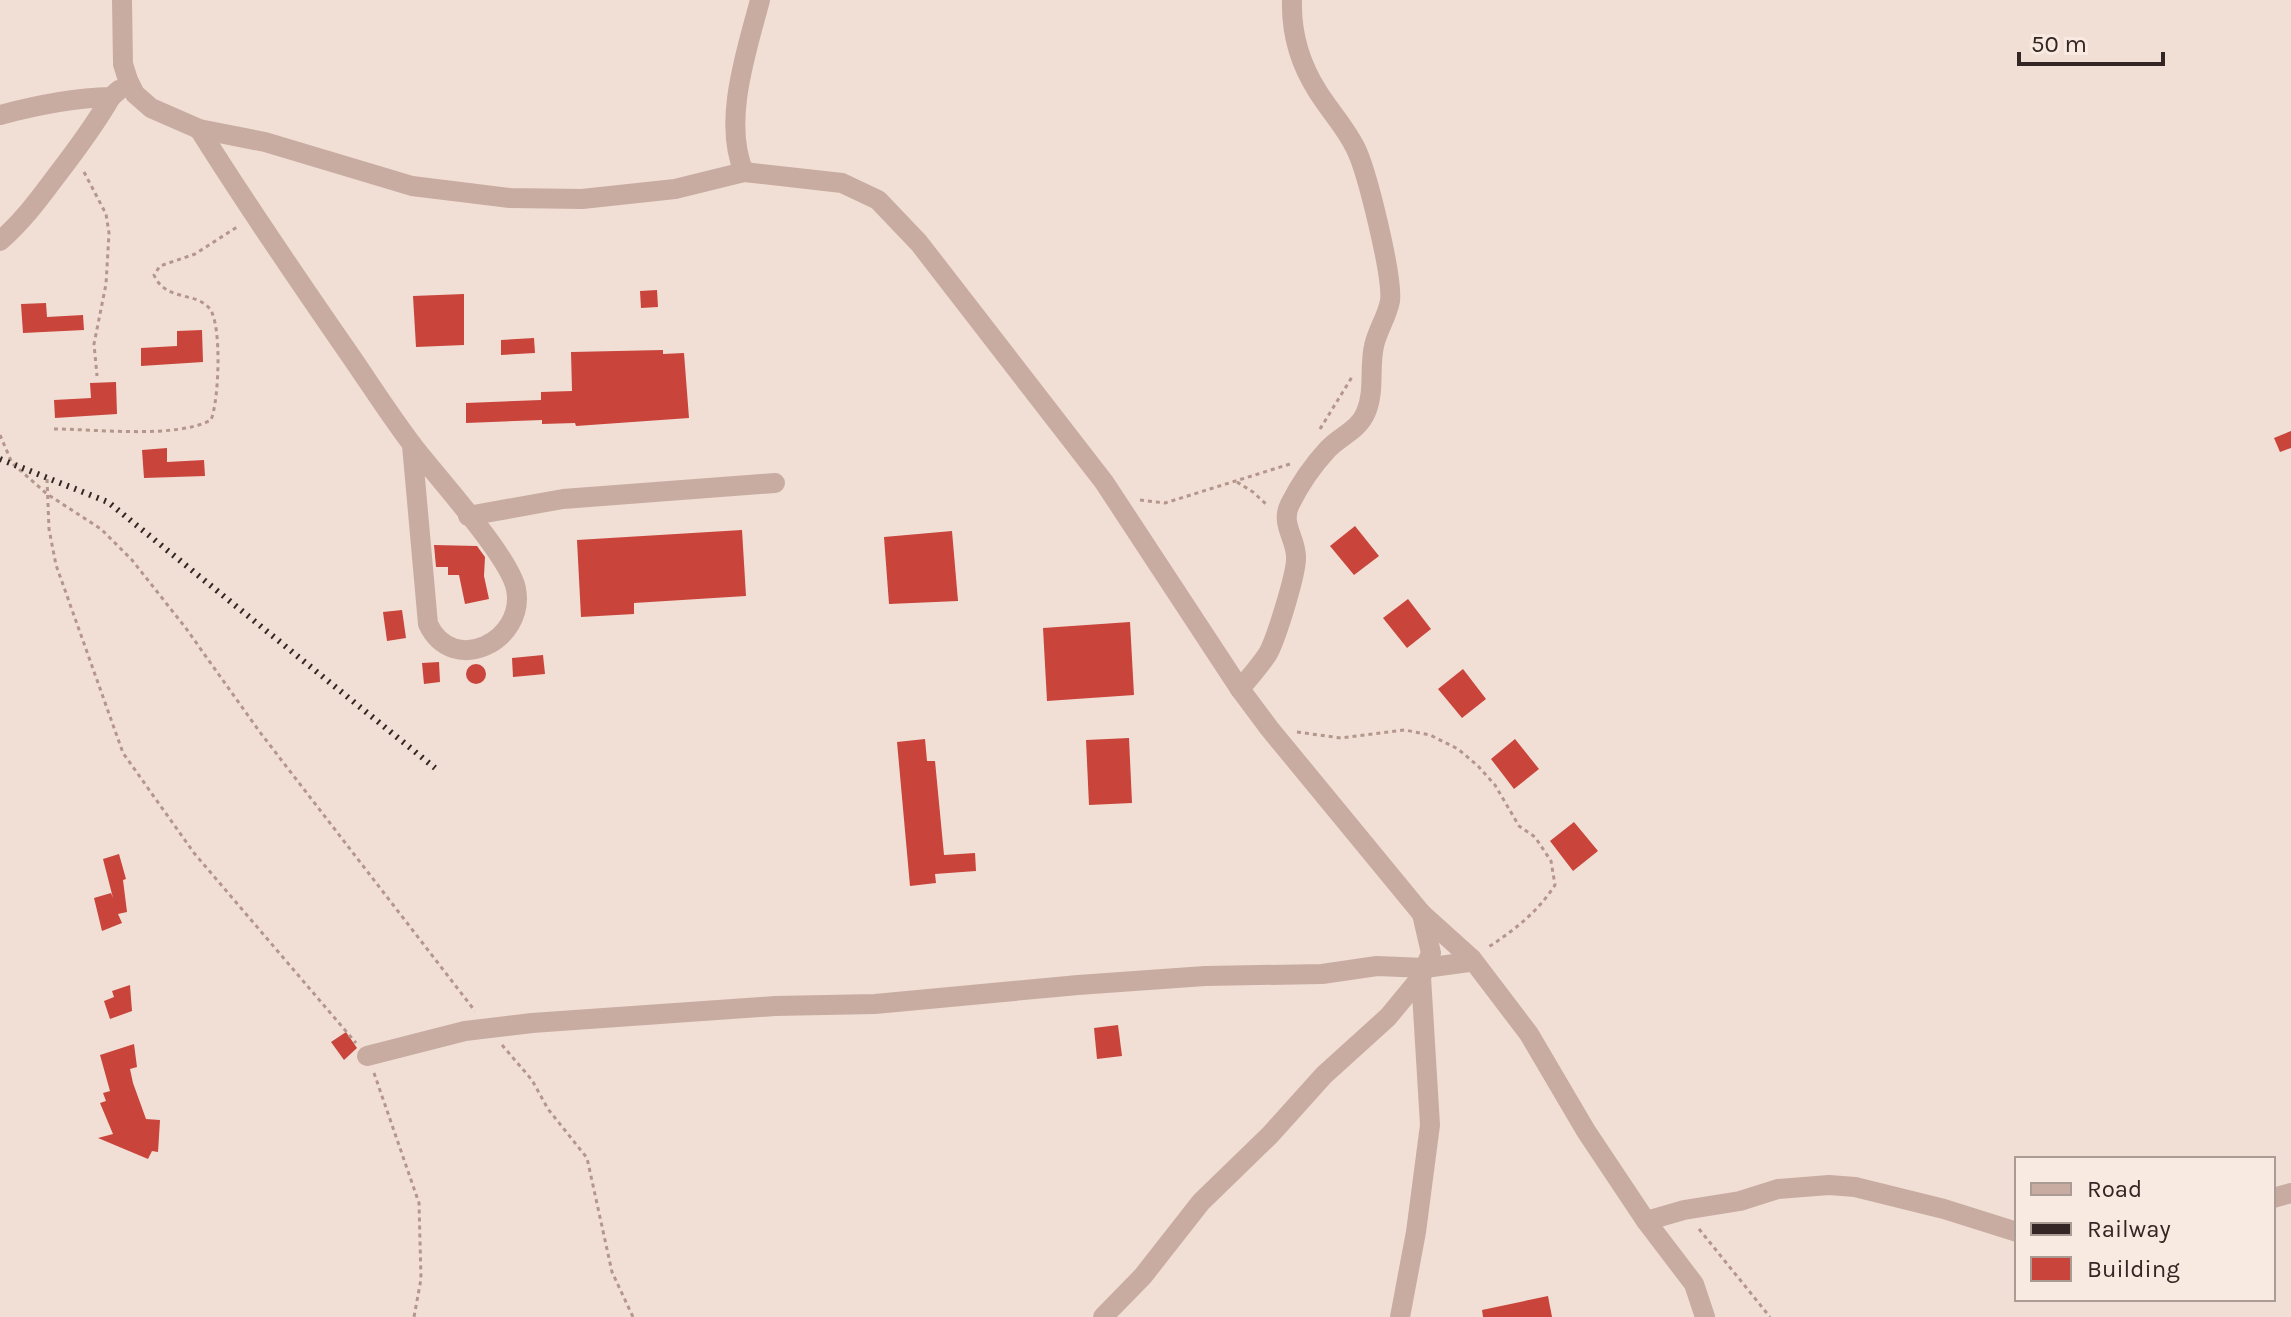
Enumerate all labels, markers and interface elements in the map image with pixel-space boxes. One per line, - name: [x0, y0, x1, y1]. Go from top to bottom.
- scale bar: [2019, 16, 2163, 66]
- text: 50 m: [2031, 30, 2087, 58]
- legend: [2015, 1157, 2275, 1301]
- text: Road: [2087, 1175, 2142, 1203]
- text: Railway: [2087, 1215, 2171, 1243]
- text: Building: [2087, 1255, 2180, 1283]

